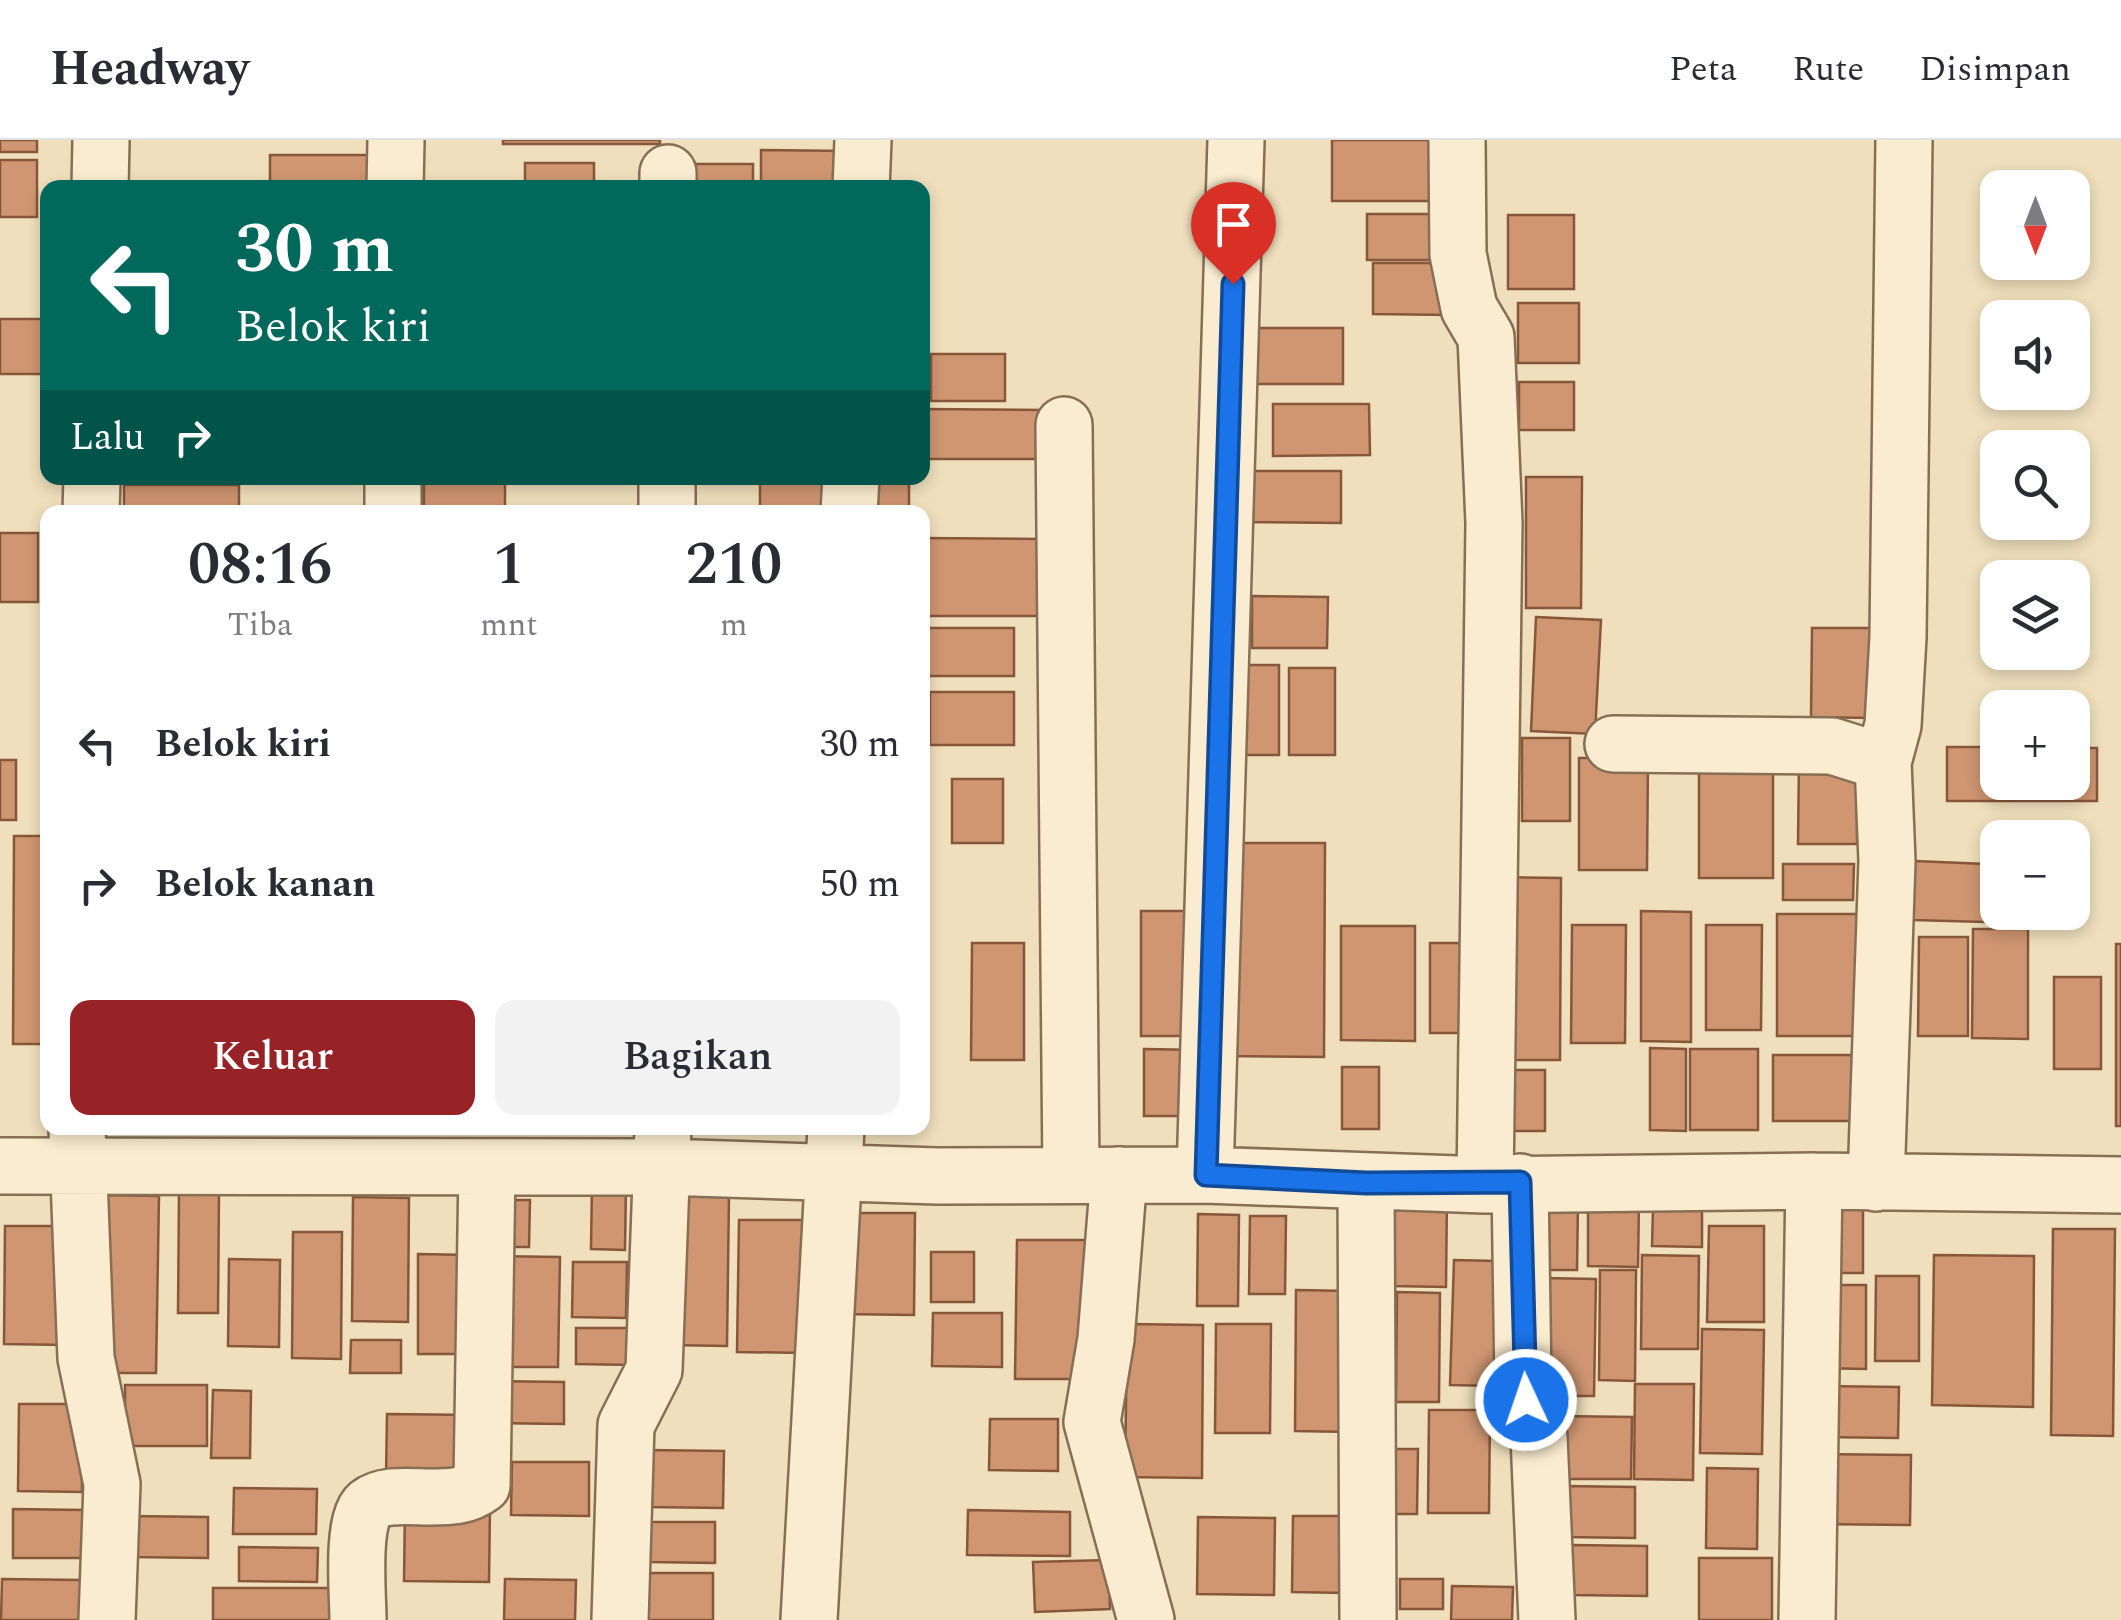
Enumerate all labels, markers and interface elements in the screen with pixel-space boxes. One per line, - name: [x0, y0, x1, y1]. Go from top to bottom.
- text: Headway: [50, 33, 249, 106]
- text: Peta: [1669, 43, 1737, 96]
- text: Rute: [1792, 43, 1864, 96]
- text: Disimpan: [1919, 43, 2071, 96]
- north arrow: [1980, 170, 2090, 280]
- map controls: [1980, 170, 2090, 930]
- pin: [1191, 182, 1276, 285]
- text: 30 m: [235, 197, 394, 303]
- icon: arrive: [1206, 197, 1261, 252]
- icon: left: [70, 220, 200, 350]
- text: Belok kiri: [235, 293, 431, 362]
- button: sound: [1980, 300, 2090, 410]
- text: Lalu: [70, 409, 145, 467]
- icon: right: [165, 410, 220, 465]
- button: search: [1980, 430, 2090, 540]
- text: 08:16: [188, 519, 332, 611]
- text: 1: [493, 519, 525, 611]
- text: 210: [686, 519, 782, 611]
- button: layers: [1980, 560, 2090, 670]
- text: Tiba: [227, 601, 293, 650]
- text: mnt: [480, 601, 538, 650]
- text: m: [720, 601, 748, 650]
- button: +: [1980, 690, 2090, 800]
- text: Belok kiri: [155, 716, 331, 774]
- text: 30 m: [820, 716, 900, 774]
- icon: left: [70, 718, 125, 773]
- button: −: [1980, 820, 2090, 930]
- text: Belok kanan: [155, 856, 376, 914]
- text: 50 m: [820, 856, 900, 914]
- icon: right: [70, 858, 125, 913]
- button: Keluar: [70, 1000, 475, 1115]
- button: Bagikan: [495, 1000, 900, 1115]
- position arrow: [1474, 1348, 1578, 1452]

